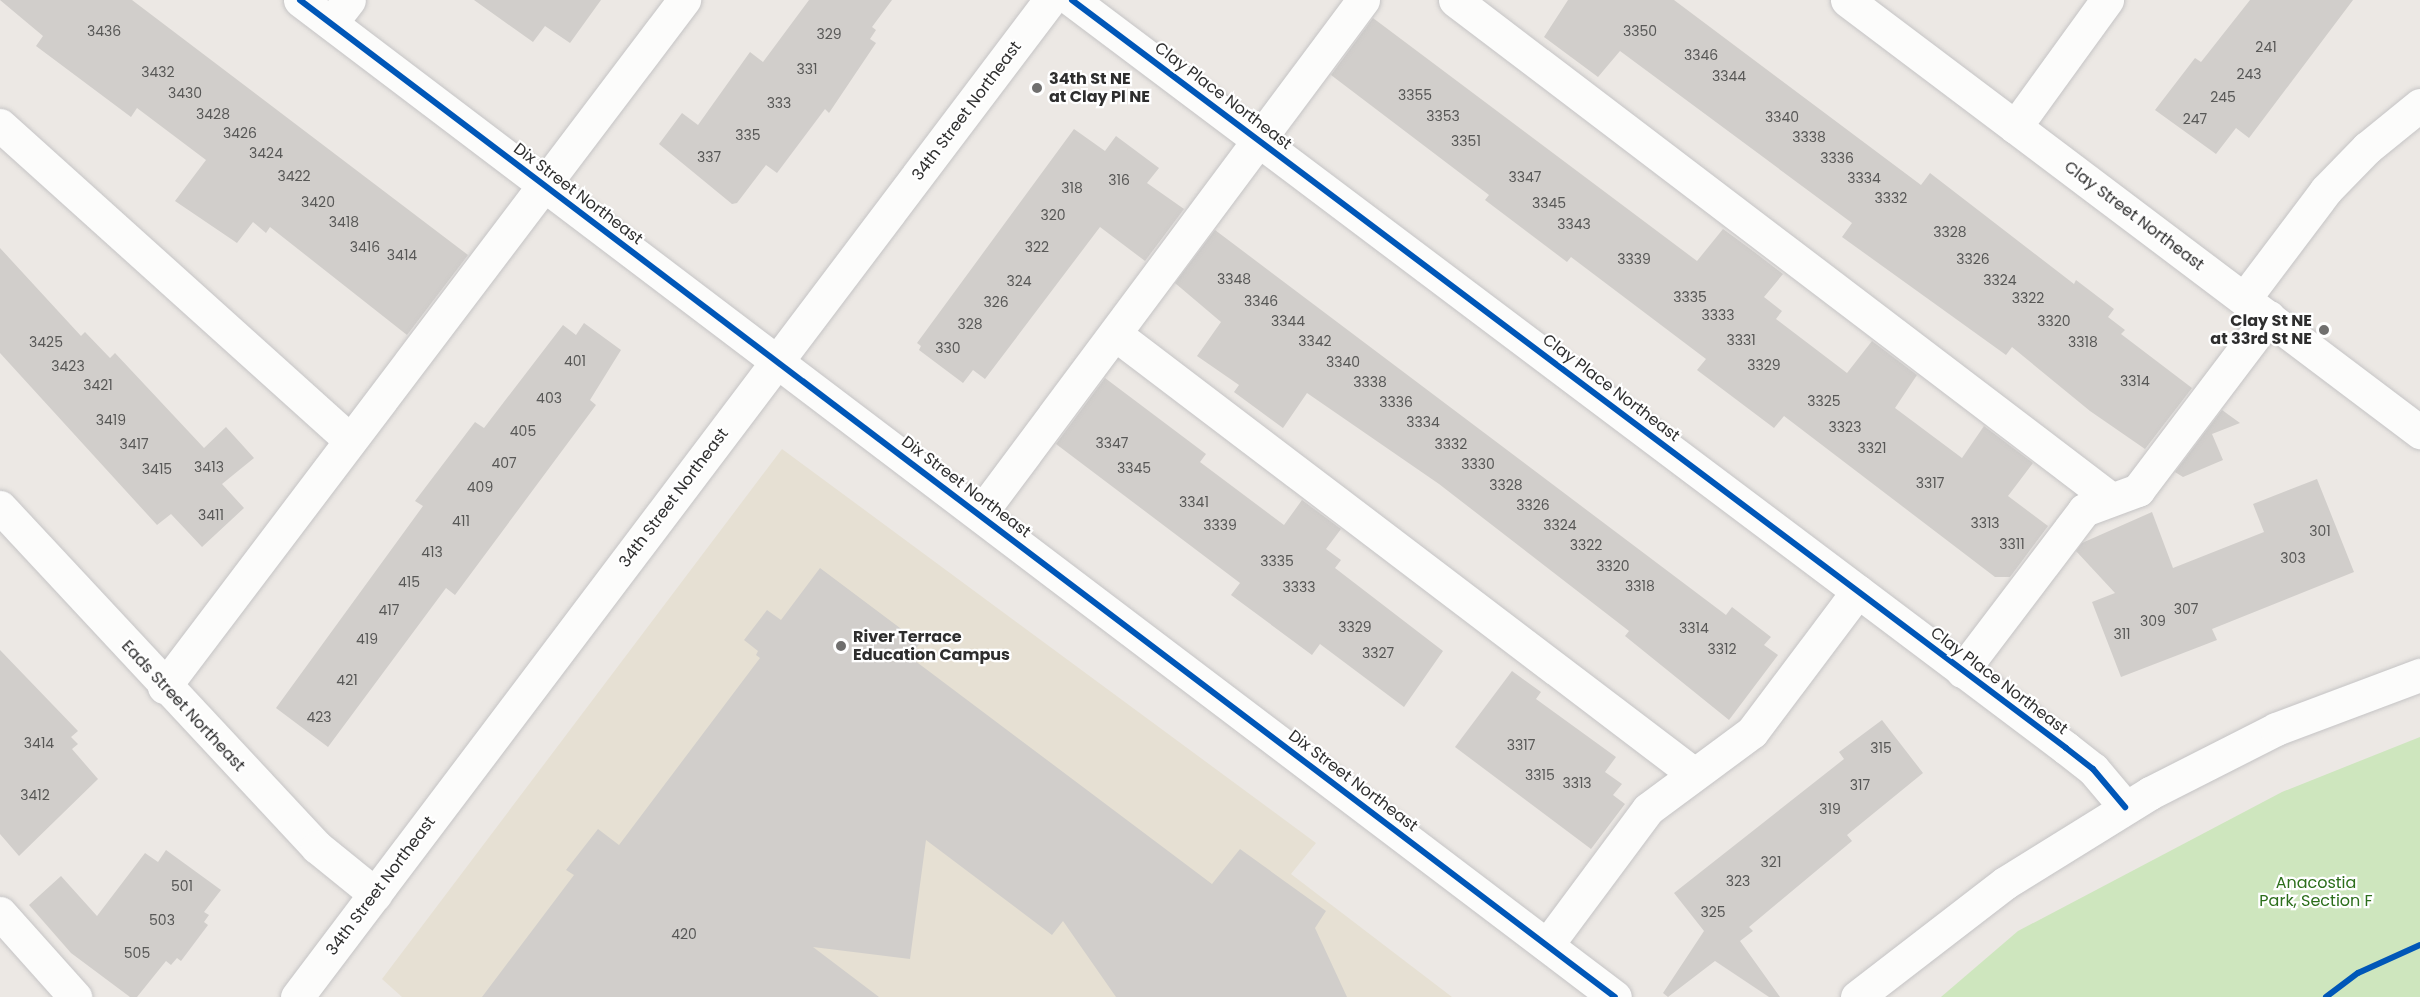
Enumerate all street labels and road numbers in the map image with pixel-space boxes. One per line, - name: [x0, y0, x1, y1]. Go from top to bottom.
- street label: 34th Street Northeast: [908, 38, 1026, 184]
- street label: Clay Place Northeast: [1151, 38, 1295, 154]
- street label: Dix Street Northeast: [510, 139, 646, 249]
- street label: Clay Street Northeast: [2060, 157, 2208, 275]
- street label: Clay Place Northeast: [1539, 330, 1683, 446]
- street label: 34th Street Northeast: [615, 425, 733, 571]
- street label: Dix Street Northeast: [898, 432, 1034, 542]
- street label: Clay Place Northeast: [1927, 623, 2071, 739]
- street label: Eads Street Northeast: [117, 637, 249, 775]
- street label: Dix Street Northeast: [1285, 726, 1421, 836]
- street label: 34th Street Northeast: [322, 813, 440, 959]

